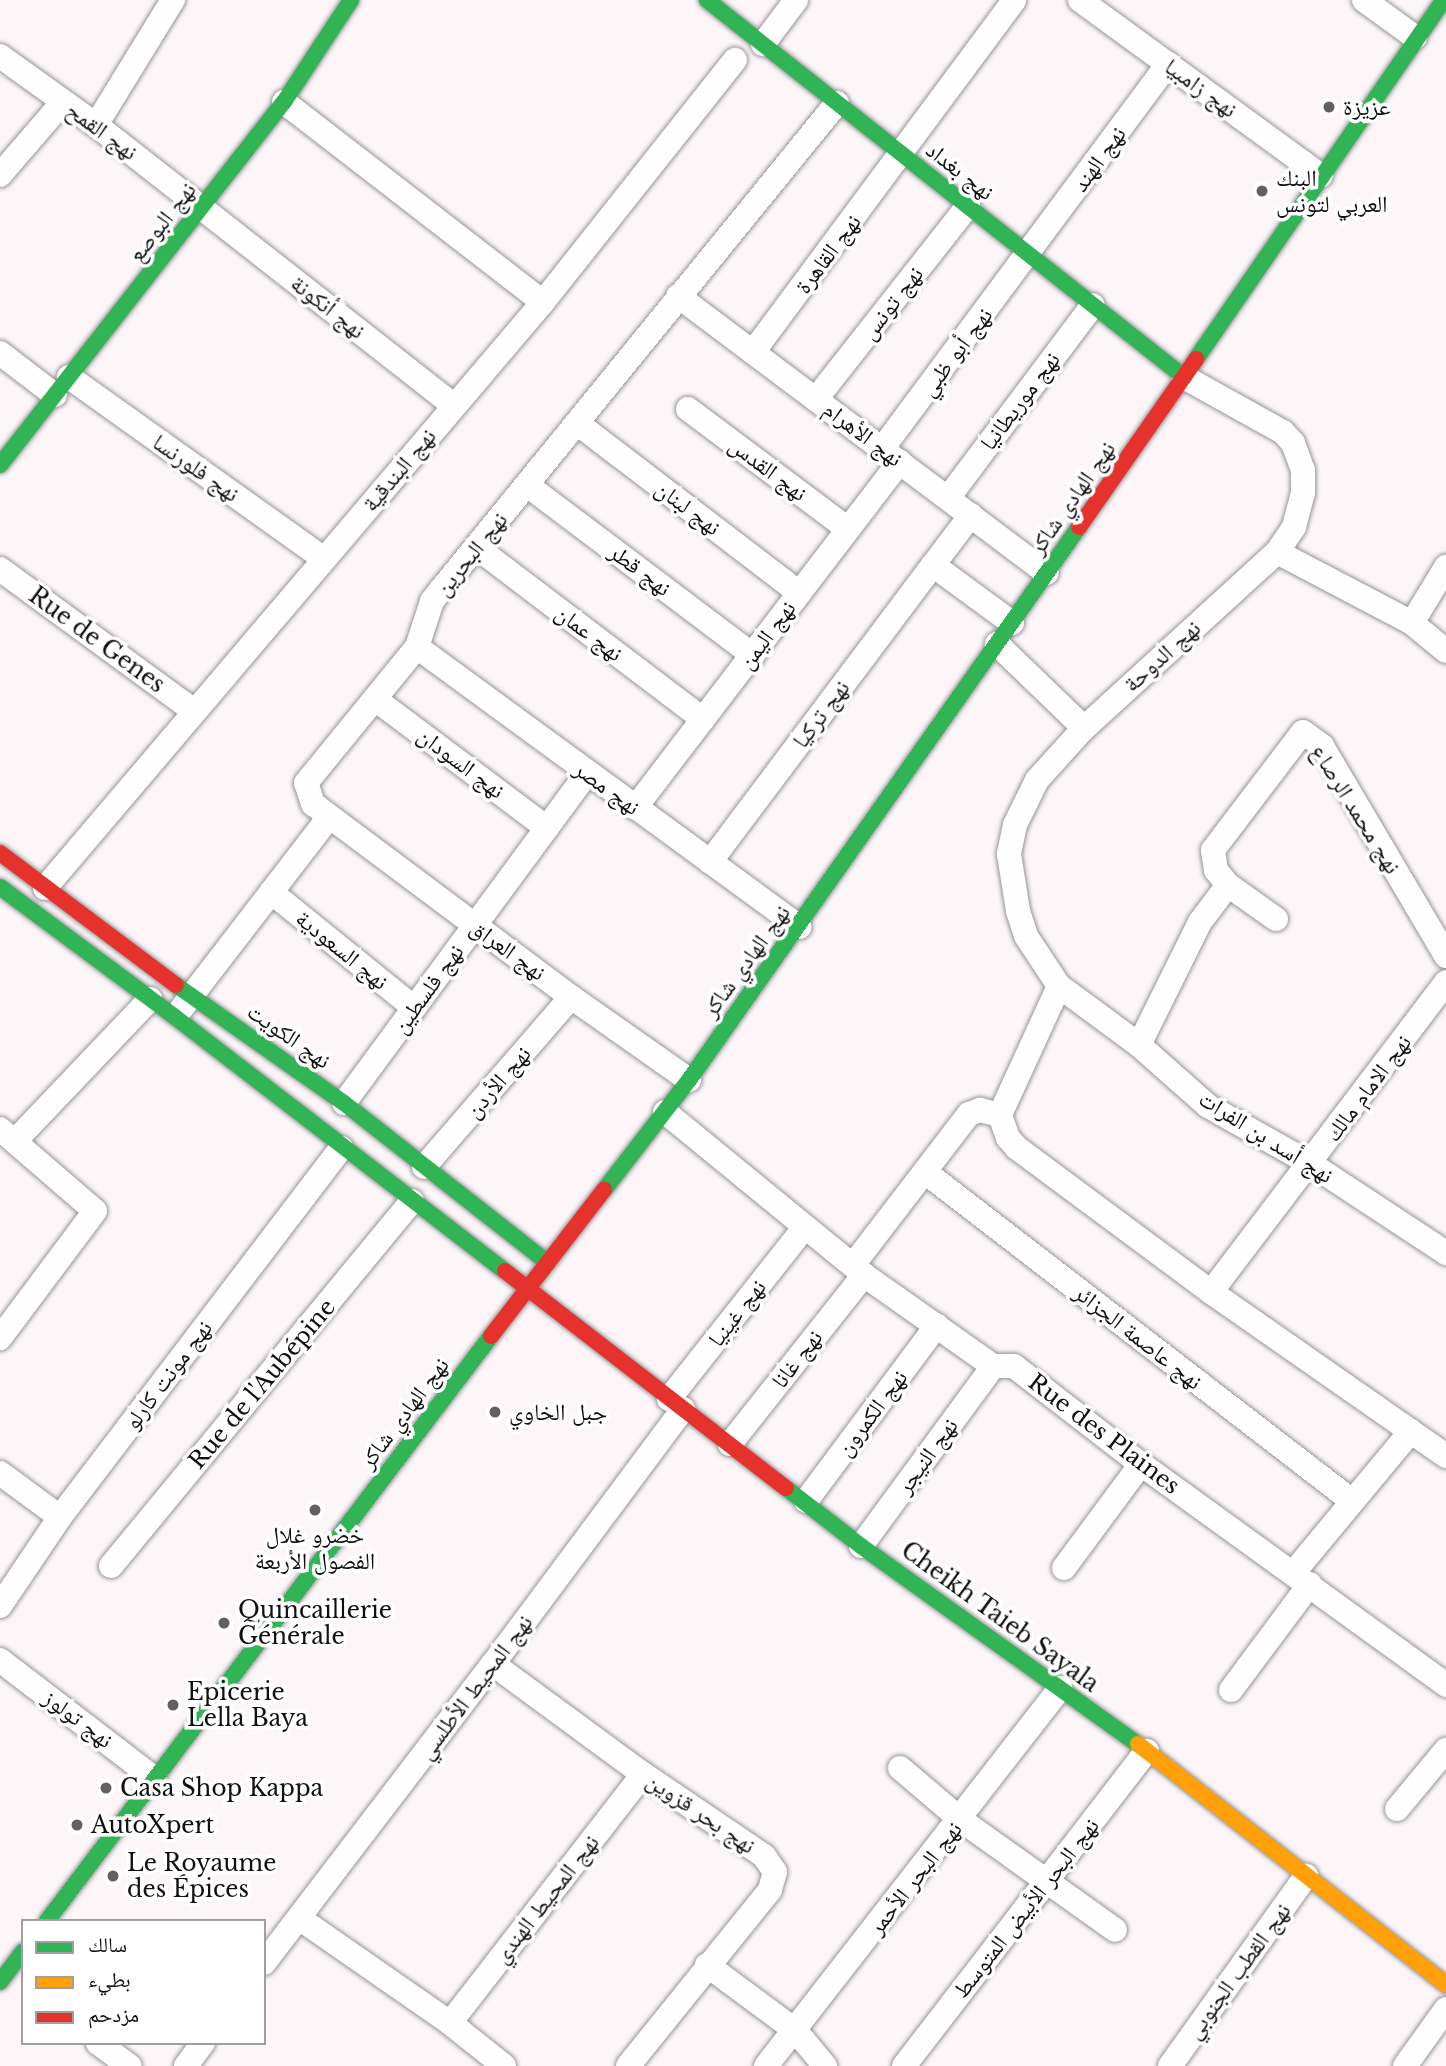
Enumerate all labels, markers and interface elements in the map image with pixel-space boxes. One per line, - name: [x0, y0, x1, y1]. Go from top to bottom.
- street label: نهج زامبيا: [1159, 53, 1243, 123]
- place label: عزيزة: [1343, 93, 1390, 121]
- street label: نهج القمح: [61, 96, 143, 166]
- marker: عزيزة: [1321, 99, 1337, 115]
- street label: نهج الهند: [1066, 121, 1132, 197]
- street label: نهج بغداد: [920, 136, 1000, 206]
- place label: البنك العربي لتونس: [1276, 164, 1388, 218]
- street label: نهج البوصع: [122, 177, 202, 267]
- marker: البنك العربي لتونس: [1254, 183, 1270, 199]
- street label: نهج القاهرة: [789, 209, 867, 299]
- street label: نهج تونس: [855, 261, 929, 345]
- street label: نهج أنكونة: [285, 269, 371, 345]
- street label: نهج أبو ظبي: [914, 302, 998, 402]
- street label: نهج موريطانيا: [974, 346, 1066, 456]
- street label: نهج الأهرام: [818, 395, 908, 473]
- street label: نهج البندقية: [356, 423, 442, 517]
- street label: نهج فلورنسا: [147, 428, 245, 508]
- street label: نهج القدس: [724, 431, 812, 507]
- street label: نهج الهادي شاكر: [1023, 436, 1121, 560]
- street label: نهج لبنان: [650, 475, 726, 541]
- street label: نهج البحرين: [429, 506, 513, 602]
- street label: نهج قطر: [604, 538, 676, 602]
- street label: Rue de Genes: [24, 581, 170, 699]
- street label: نهج اليمن: [732, 595, 802, 675]
- street label: نهج عمان: [550, 599, 628, 667]
- street label: نهج الدوحة: [1118, 614, 1206, 698]
- street label: نهج تركيا: [787, 675, 855, 753]
- street label: نهج السودان: [412, 721, 510, 805]
- street label: نهج محمد الرصاع: [1305, 739, 1407, 879]
- street label: نهج مصر: [569, 755, 645, 821]
- street label: نهج الهادي شاكر: [696, 899, 796, 1023]
- street label: نهج السعودية: [290, 904, 394, 996]
- street label: نهج العراق: [465, 913, 551, 987]
- street label: نهج فلسطين: [386, 939, 470, 1039]
- street label: نهج الكويت: [242, 997, 336, 1075]
- street label: نهج الامام مالك: [1319, 1029, 1417, 1147]
- street label: نهج الأردن: [459, 1040, 537, 1124]
- street label: نهج أسد بن الفرات: [1194, 1085, 1338, 1189]
- street label: نهج غينيا: [702, 1274, 772, 1352]
- street label: نهج عاصمة الجزائر: [1068, 1278, 1208, 1396]
- street label: Rue de l'Aubépine: [183, 1294, 341, 1474]
- street label: نهج مونت كارلو: [118, 1315, 218, 1435]
- street label: نهج غانا: [766, 1324, 828, 1394]
- street label: نهج الهادي شاكر: [353, 1352, 455, 1474]
- street label: نهج الكمرون: [831, 1364, 913, 1462]
- street label: Rue des Plaines: [1023, 1368, 1185, 1500]
- place label: جبل الخاوي: [509, 1398, 607, 1426]
- marker: جبل الخاوي: [487, 1404, 503, 1420]
- street label: نهج النيجر: [890, 1413, 964, 1499]
- marker: خضرو غلال الفصول الأربعة: [307, 1502, 323, 1518]
- place label: خضرو غلال الفصول الأربعة: [255, 1521, 375, 1575]
- street label: Cheikh Taieb Sayala: [896, 1536, 1104, 1698]
- place label: Quincaillerie Générale: [238, 1596, 392, 1650]
- street label: نهج المحيط الأطلسي: [412, 1609, 538, 1765]
- marker: Quincaillerie Générale: [216, 1615, 232, 1631]
- place label: Epicerie Lella Baya: [187, 1678, 308, 1732]
- street label: نهج تولوز: [38, 1684, 118, 1754]
- marker: Epicerie Lella Baya: [165, 1697, 181, 1713]
- street label: نهج بحر قزوين: [641, 1766, 761, 1860]
- place label: Casa Shop Kappa: [120, 1774, 324, 1802]
- marker: Casa Shop Kappa: [98, 1780, 114, 1796]
- place label: AutoXpert: [91, 1811, 214, 1839]
- street label: نهج البحر الأبيض المتوسط: [947, 1812, 1105, 2004]
- street label: نهج البحر الأحمر: [862, 1816, 968, 1940]
- marker: AutoXpert: [69, 1817, 85, 1833]
- street label: نهج المحيط الهندي: [487, 1829, 605, 1969]
- place label: Le Royaume des Épices: [127, 1849, 276, 1903]
- marker: Le Royaume des Épices: [105, 1868, 121, 1884]
- street label: نهج القطب الجنوبي: [1179, 1898, 1297, 2044]
- legend: [21, 1919, 266, 2045]
- text: سالك: [88, 1932, 127, 1958]
- text: بطيء: [88, 1967, 131, 1993]
- text: مزدحم: [88, 2002, 139, 2028]

